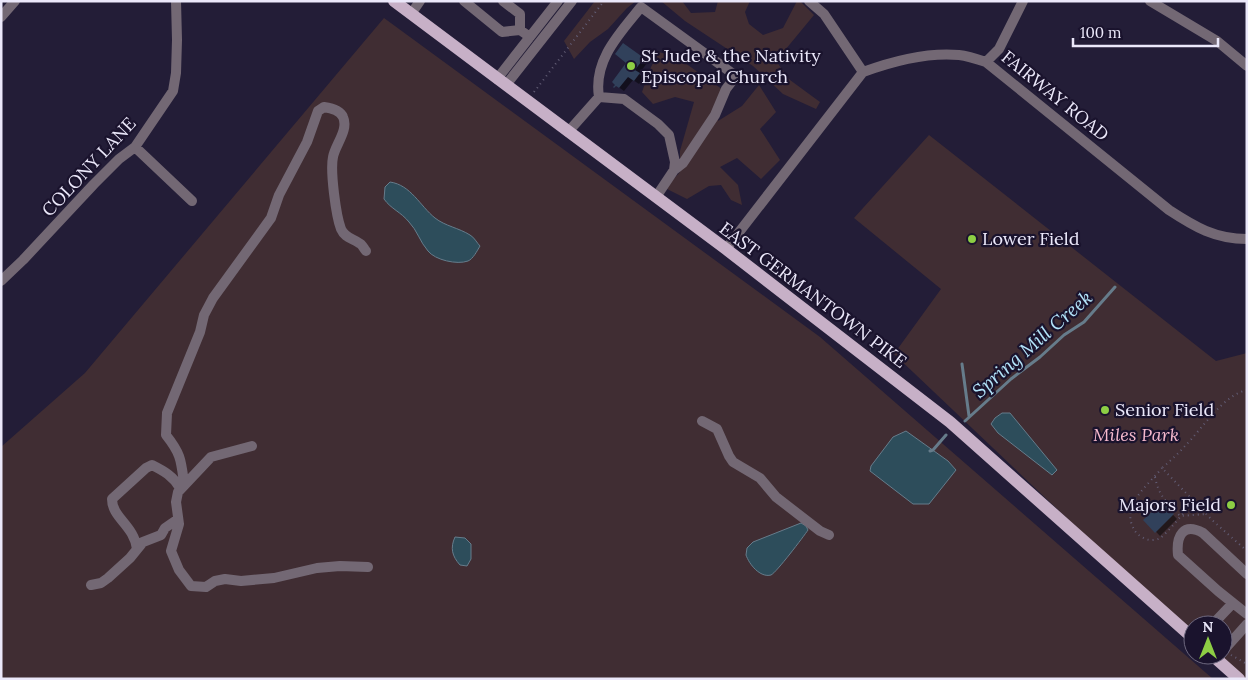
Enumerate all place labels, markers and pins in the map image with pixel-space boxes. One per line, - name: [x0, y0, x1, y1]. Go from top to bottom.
- place label: St Jude & the Nativity Episcopal Church: [641, 44, 821, 88]
- marker: St Jude & the Nativity Episcopal Church: [625, 60, 637, 72]
- place label: Lower Field: [982, 227, 1080, 250]
- marker: Lower Field: [966, 233, 978, 245]
- place label: Senior Field: [1115, 398, 1214, 421]
- marker: Senior Field: [1099, 404, 1111, 416]
- place label: Majors Field: [1119, 493, 1221, 516]
- marker: Majors Field: [1225, 499, 1237, 511]

